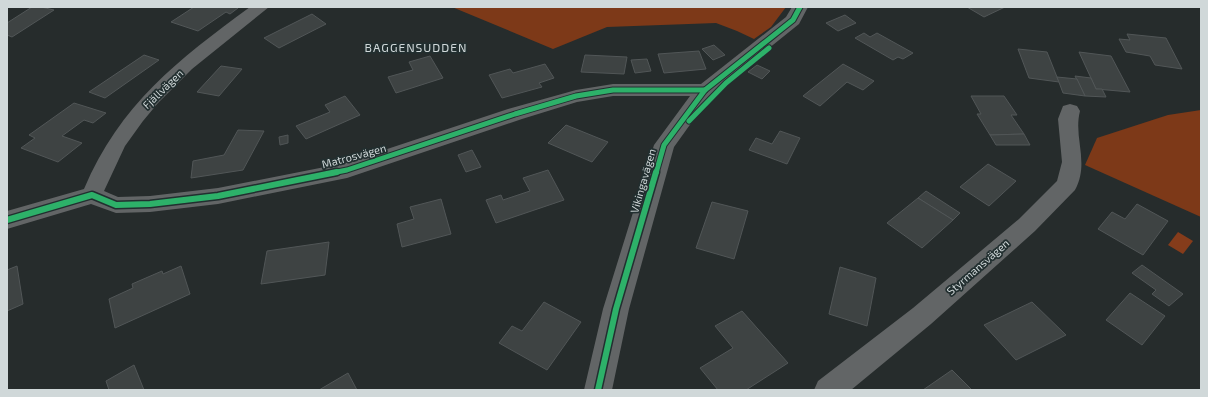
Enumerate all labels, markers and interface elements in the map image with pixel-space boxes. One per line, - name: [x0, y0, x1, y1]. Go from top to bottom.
- district label: BAGGENSUDDEN: [365, 40, 467, 54]
- street label: Fjällvägen: [140, 66, 186, 112]
- street label: Matrosvägen: [320, 141, 388, 170]
- street label: Vikingavägen: [627, 147, 658, 215]
- street label: Styrmansvägen: [944, 236, 1012, 297]

